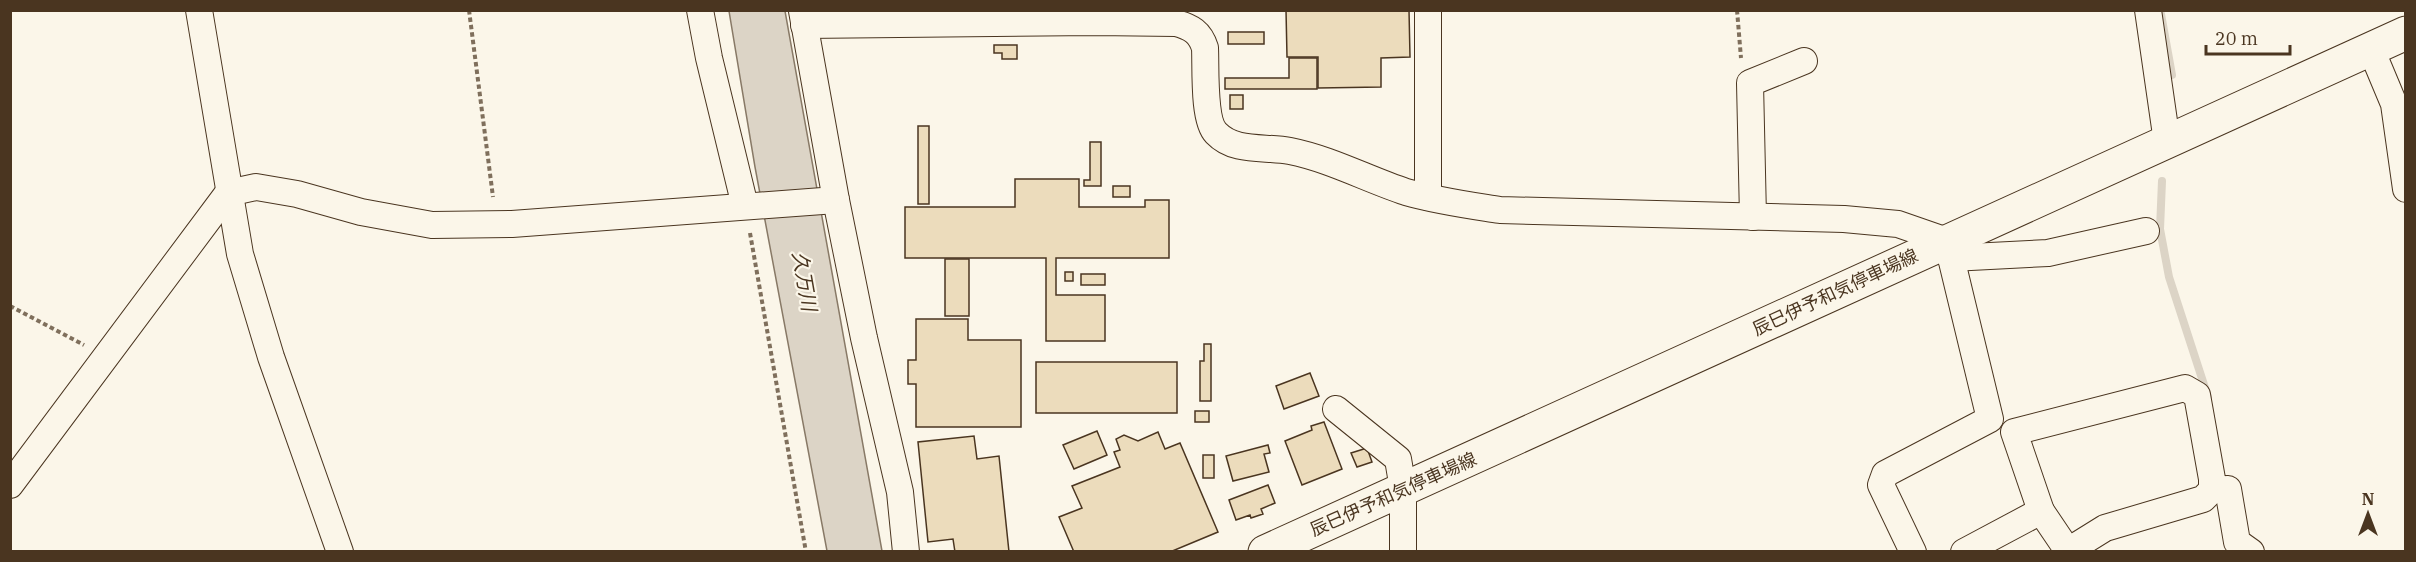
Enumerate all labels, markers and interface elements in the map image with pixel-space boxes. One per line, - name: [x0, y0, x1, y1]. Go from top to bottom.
- scale bar: [2206, 18, 2290, 56]
- text: 20 m: [2215, 27, 2258, 50]
- street label: 辰巳伊予和気停車場線: [1749, 244, 1921, 340]
- water label: 久万川: [786, 249, 824, 315]
- street label: 辰巳伊予和気停車場線: [1306, 447, 1480, 541]
- north arrow: [2338, 484, 2398, 544]
- text: N: [2362, 489, 2374, 509]

